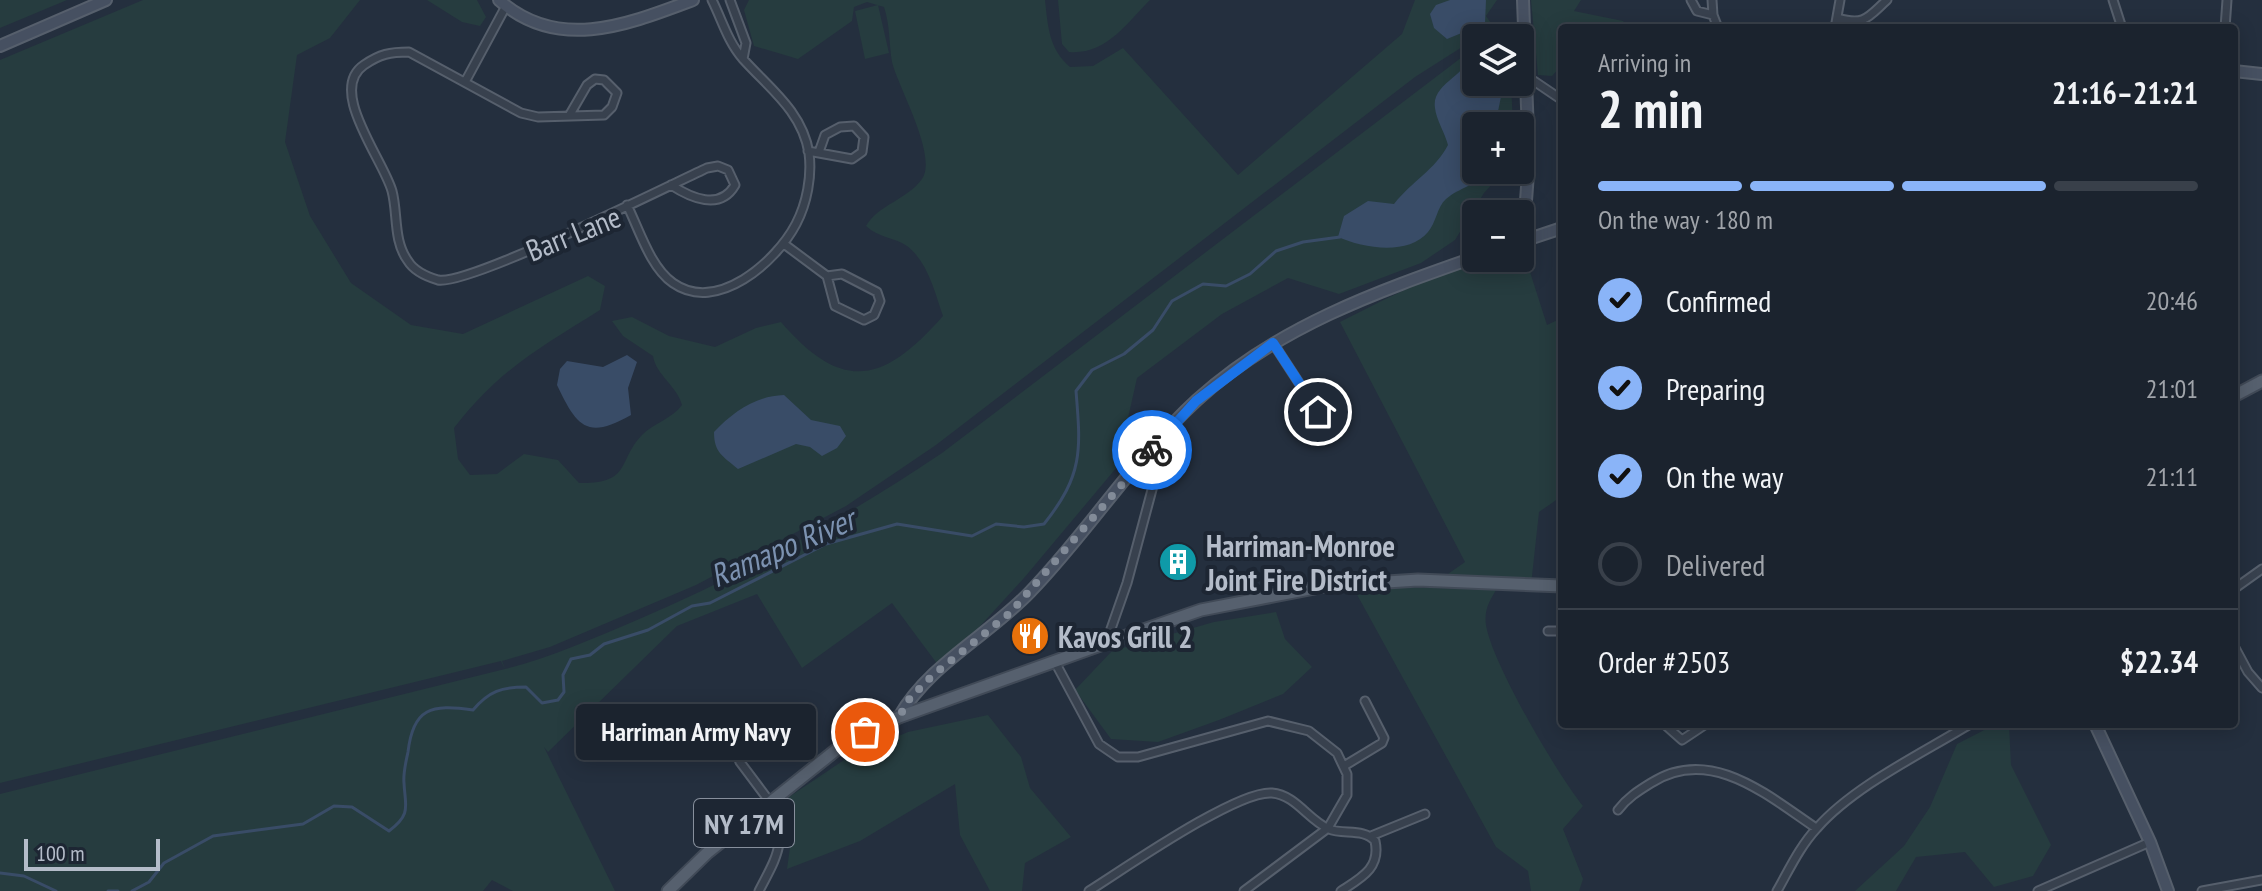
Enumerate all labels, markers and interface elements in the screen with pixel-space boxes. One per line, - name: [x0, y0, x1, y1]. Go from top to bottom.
- map controls: [1462, 24, 1534, 272]
- button: layers: [1462, 24, 1534, 96]
- text: Arriving in: [1598, 46, 1691, 79]
- text: 21:16–21:21: [2052, 73, 2198, 112]
- text: 2 min: [1598, 75, 1703, 142]
- button: +: [1462, 112, 1534, 184]
- street label: Barr Lane: [520, 196, 626, 270]
- button: −: [1462, 200, 1534, 272]
- text: On the way · 180 m: [1598, 203, 1773, 236]
- icon: check: [1598, 278, 1642, 322]
- text: Confirmed: [1666, 281, 1771, 320]
- text: 20:46: [2146, 284, 2198, 317]
- icon: check: [1598, 366, 1642, 410]
- text: Preparing: [1666, 369, 1765, 408]
- text: 21:01: [2146, 372, 2198, 405]
- pin: [1284, 378, 1352, 446]
- icon: home: [1296, 390, 1340, 434]
- courier: [1112, 410, 1192, 490]
- icon: bike: [1130, 428, 1174, 472]
- icon: check: [1598, 454, 1642, 498]
- text: On the way: [1666, 457, 1783, 496]
- text: 21:11: [2146, 460, 2198, 493]
- water label: Ramapo River: [703, 496, 865, 596]
- place label: Harriman-Monroe Joint Fire District: [1205, 526, 1395, 599]
- building icon: Harriman-Monroe Joint Fire District: [1157, 541, 1199, 583]
- text: Delivered: [1666, 545, 1765, 584]
- restaurant icon: Kavos Grill 2: [1009, 615, 1051, 657]
- place label: Kavos Grill 2: [1058, 617, 1193, 656]
- text: Order #2503: [1598, 642, 1730, 681]
- text: $22.34: [2120, 642, 2198, 681]
- pin: [831, 698, 899, 766]
- callout: Harriman Army Navy: [577, 704, 817, 760]
- icon: bag: [843, 710, 887, 754]
- text: Harriman Army Navy: [601, 715, 791, 748]
- road number: NY 17M: [694, 799, 794, 847]
- scale bar: [24, 835, 160, 871]
- text: 100 m: [36, 839, 85, 867]

